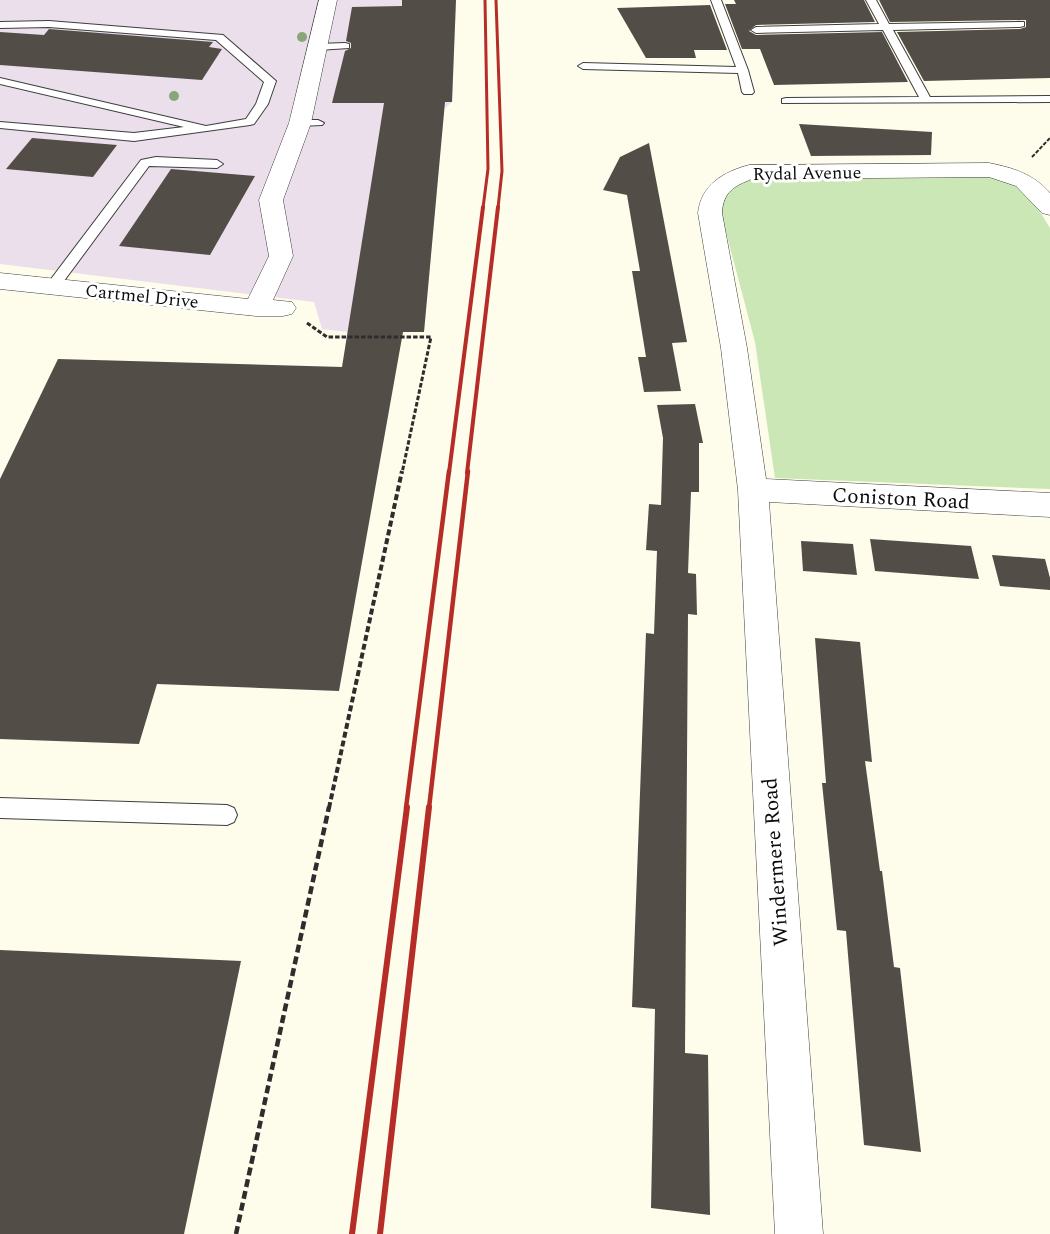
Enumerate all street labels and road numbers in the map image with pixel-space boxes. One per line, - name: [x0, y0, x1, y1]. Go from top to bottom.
- street label: Rydal Avenue: [753, 159, 862, 188]
- street label: Cartmel Drive: [84, 277, 200, 316]
- street label: Coniston Road: [831, 479, 971, 519]
- street label: Windermere Road: [754, 777, 798, 947]

